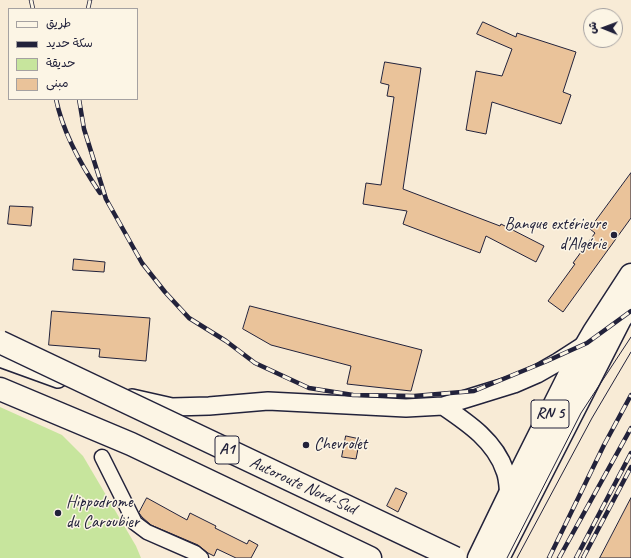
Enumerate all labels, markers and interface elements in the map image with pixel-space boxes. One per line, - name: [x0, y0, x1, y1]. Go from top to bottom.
- legend: [8, 8, 138, 100]
- north arrow: [583, 8, 623, 48]
- text: طريق: [46, 15, 71, 31]
- text: ش: [585, 22, 599, 34]
- text: سكة حديد: [46, 35, 93, 51]
- text: حديقة: [46, 55, 75, 71]
- text: مبنى: [46, 75, 69, 91]
- place label: Banque extérieure d'Algérie: [504, 215, 606, 255]
- marker: Banque extérieure d'Algérie: [609, 230, 619, 240]
- road number: RN 5: [531, 400, 569, 428]
- place label: Chevrolet: [314, 435, 367, 455]
- road number: A1: [215, 436, 239, 464]
- marker: Chevrolet: [301, 440, 311, 450]
- street label: Autoroute Nord-Sud: [246, 452, 360, 520]
- place label: Hippodrome du Caroubier: [66, 493, 139, 533]
- marker: Hippodrome du Caroubier: [53, 508, 63, 518]

